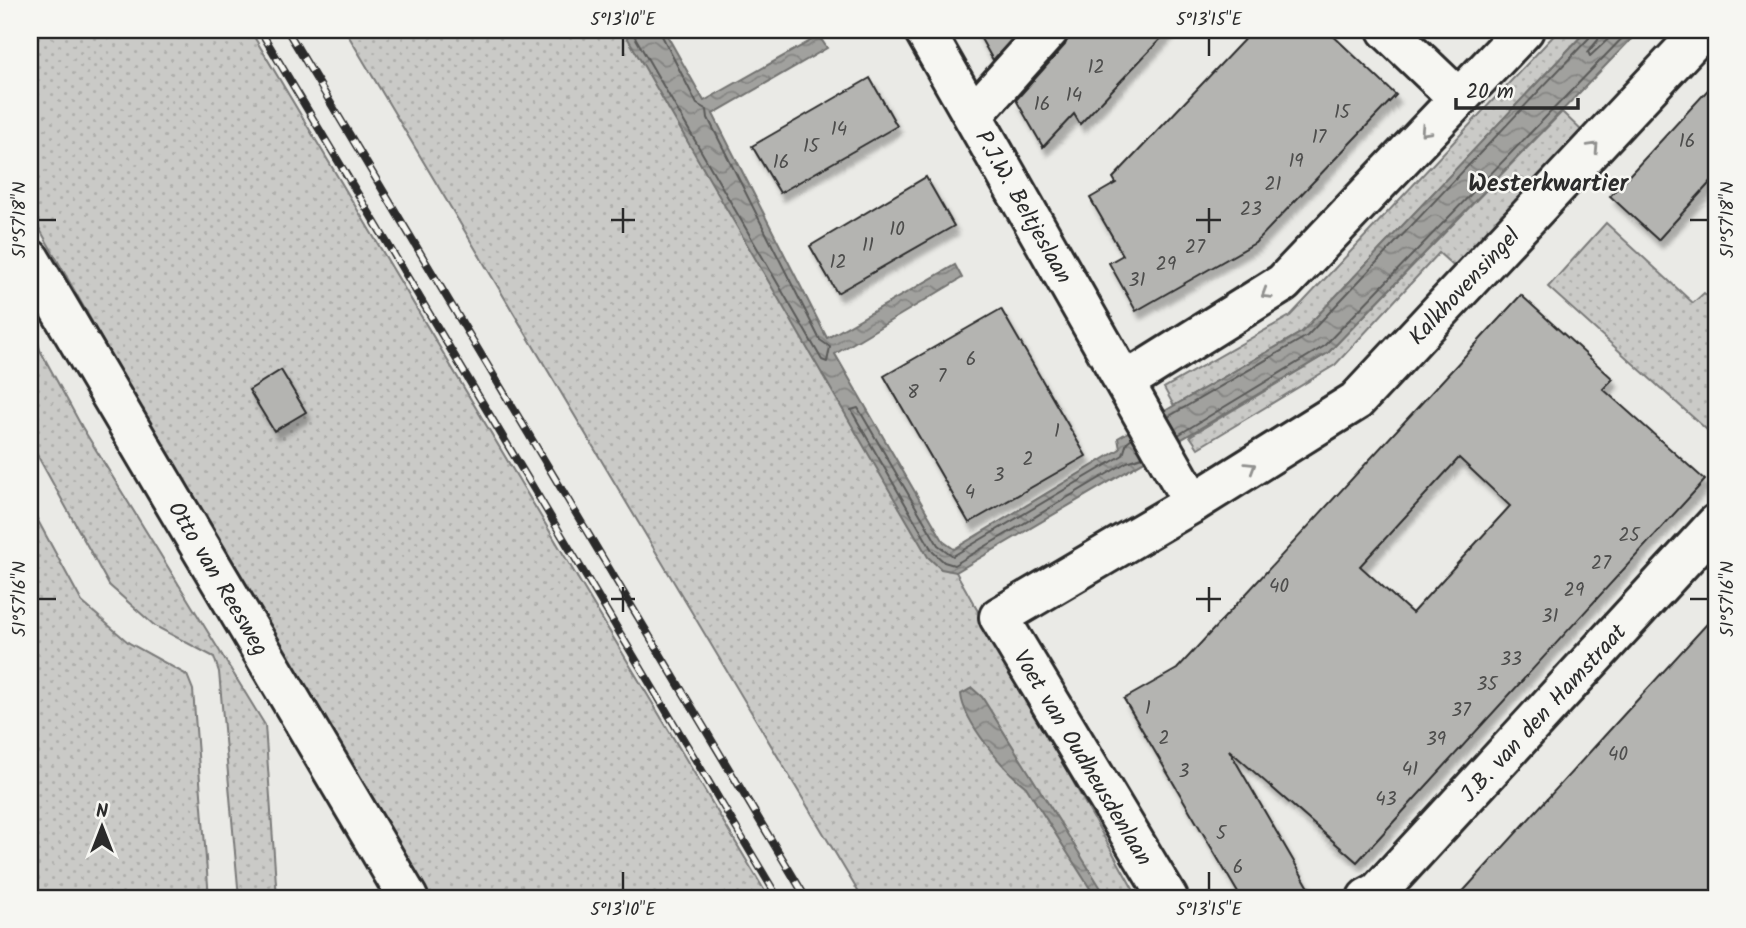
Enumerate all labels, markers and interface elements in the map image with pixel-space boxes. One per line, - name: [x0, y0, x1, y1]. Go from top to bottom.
- text: 5°13'10"E: [590, 6, 656, 35]
- text: 5°13'15"E: [1176, 6, 1243, 35]
- house number: 12: [1087, 53, 1105, 83]
- scale bar: [1456, 66, 1578, 110]
- text: 20 m: [1466, 76, 1514, 109]
- house number: 14: [1066, 81, 1082, 111]
- house number: 16: [1034, 90, 1050, 120]
- house number: 15: [1334, 98, 1352, 128]
- house number: 14: [831, 115, 847, 145]
- house number: 17: [1312, 123, 1328, 153]
- one-way arrow: [1420, 123, 1433, 136]
- street label: P.J.W. Beltjeslaan: [964, 124, 1081, 291]
- house number: 16: [1679, 127, 1695, 157]
- house number: 15: [803, 132, 821, 162]
- one-way arrow: [1585, 142, 1598, 155]
- house number: 19: [1288, 147, 1304, 177]
- house number: 16: [773, 148, 789, 178]
- district label: Westerkwartier: [1468, 165, 1629, 204]
- house number: 21: [1264, 170, 1282, 200]
- text: 51°57'18"N: [6, 182, 35, 258]
- text: 51°57'18"N: [1714, 182, 1743, 258]
- house number: 23: [1240, 195, 1262, 225]
- house number: 10: [889, 215, 905, 245]
- street label: Kalkhovensingel: [1401, 220, 1530, 354]
- house number: 11: [862, 231, 874, 261]
- house number: 27: [1185, 233, 1206, 263]
- house number: 12: [829, 248, 847, 278]
- house number: 29: [1156, 250, 1176, 280]
- house number: 31: [1129, 266, 1145, 296]
- one-way arrow: [1261, 285, 1274, 298]
- house number: 6: [966, 345, 976, 375]
- house number: 7: [938, 362, 948, 392]
- house number: 8: [907, 378, 919, 408]
- house number: 1: [1054, 417, 1060, 447]
- house number: 2: [1022, 445, 1034, 475]
- house number: 3: [994, 461, 1005, 491]
- one-way arrow: [1243, 463, 1256, 476]
- house number: 4: [965, 478, 975, 508]
- street label: Otto van Reesweg: [157, 495, 277, 664]
- house number: 25: [1618, 521, 1641, 551]
- house number: 27: [1591, 549, 1612, 579]
- text: 51°57'16"N: [6, 561, 35, 637]
- text: 51°57'16"N: [1714, 561, 1743, 637]
- house number: 40: [1269, 572, 1289, 602]
- house number: 29: [1564, 576, 1584, 606]
- house number: 31: [1542, 602, 1558, 632]
- street label: J.B. van den Hamstraat: [1452, 616, 1637, 812]
- street label: Voet van Oudheusdenlaan: [1003, 643, 1161, 874]
- house number: 33: [1500, 645, 1522, 675]
- house number: 35: [1476, 670, 1499, 700]
- house number: 1: [1145, 694, 1151, 724]
- house number: 37: [1451, 696, 1472, 726]
- house number: 2: [1158, 724, 1170, 754]
- house number: 39: [1426, 725, 1446, 755]
- house number: 40: [1608, 740, 1628, 770]
- house number: 41: [1402, 755, 1418, 785]
- house number: 3: [1179, 757, 1190, 787]
- house number: 43: [1375, 785, 1397, 815]
- north arrow: [66, 792, 136, 862]
- text: N: [96, 797, 108, 827]
- house number: 5: [1216, 819, 1228, 849]
- house number: 6: [1233, 853, 1243, 883]
- text: 5°13'10"E: [590, 896, 656, 925]
- text: 5°13'15"E: [1176, 896, 1243, 925]

